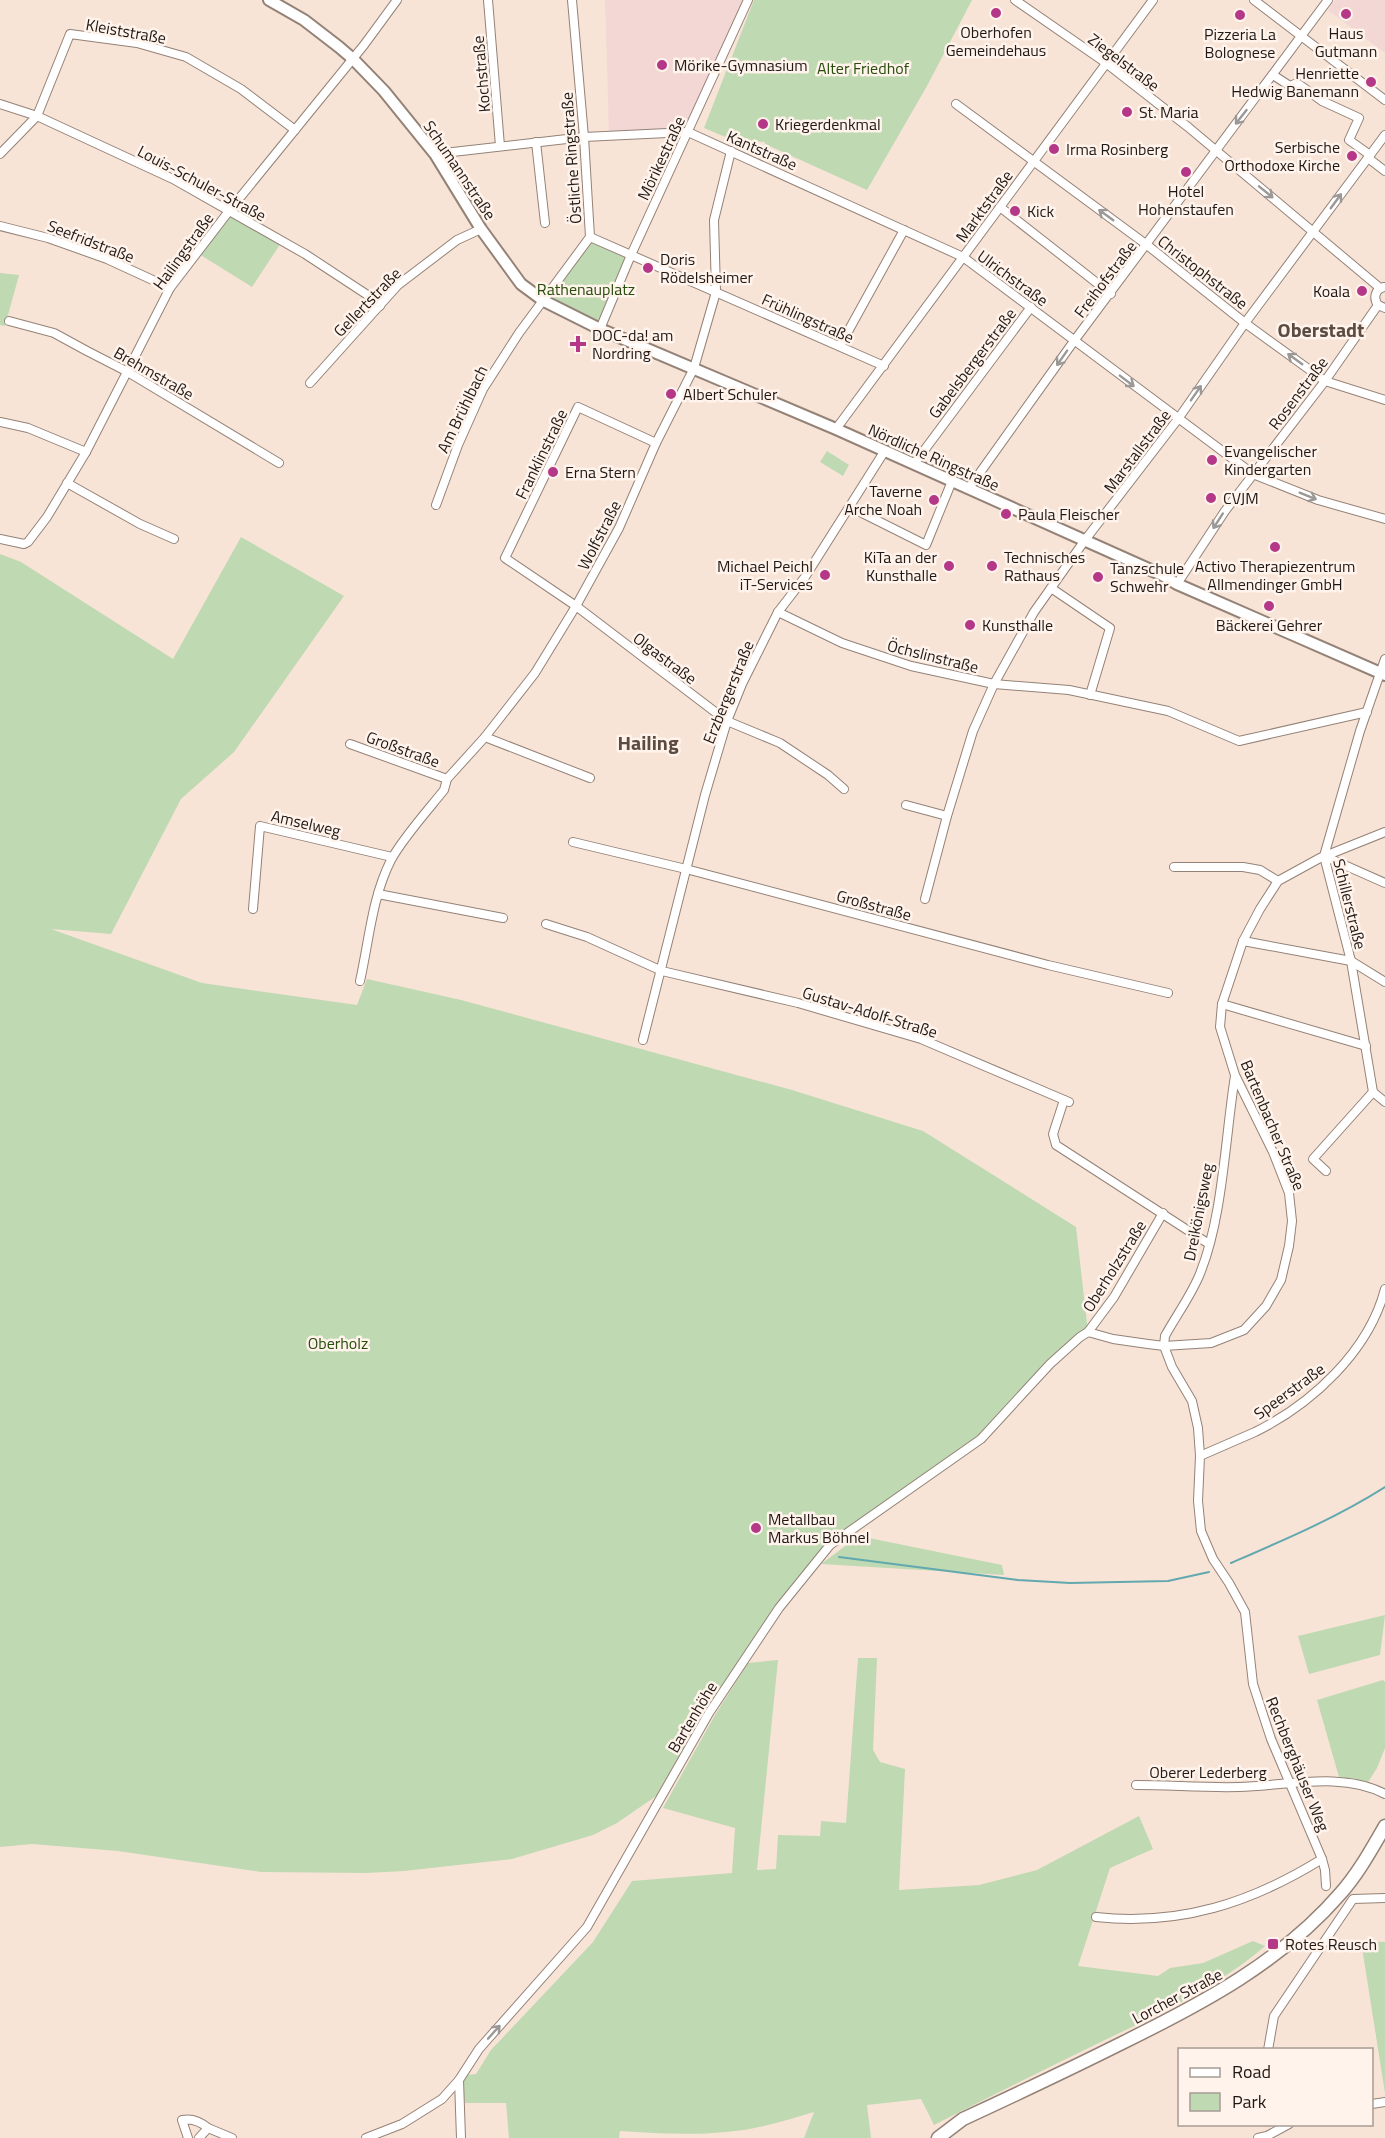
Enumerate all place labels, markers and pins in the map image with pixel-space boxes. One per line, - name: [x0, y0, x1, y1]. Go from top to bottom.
- marker: Oberhofen Gemeindehaus: [989, 6, 1003, 20]
- marker: Haus Gutmann: [1339, 7, 1353, 21]
- marker: Pizzeria La Bolognese: [1233, 8, 1247, 22]
- place label: Oberhofen Gemeindehaus: [946, 20, 1046, 62]
- place label: Haus Gutmann: [1315, 21, 1377, 63]
- place label: Pizzeria La Bolognese: [1204, 22, 1276, 64]
- place label: Mörike-Gymnasium: [674, 53, 808, 77]
- marker: Mörike-Gymnasium: [655, 58, 669, 72]
- place label: Henriette Hedwig Banemann: [1231, 61, 1359, 103]
- marker: Henriette Hedwig Banemann: [1364, 75, 1378, 89]
- place label: St. Maria: [1139, 100, 1199, 124]
- marker: St. Maria: [1120, 105, 1134, 119]
- place label: Kriegerdenkmal: [775, 112, 881, 136]
- marker: Kriegerdenkmal: [756, 117, 770, 131]
- place label: Serbische Orthodoxe Kirche: [1224, 135, 1340, 177]
- place label: Irma Rosinberg: [1066, 137, 1168, 161]
- marker: Irma Rosinberg: [1047, 142, 1061, 156]
- marker: Serbische Orthodoxe Kirche: [1345, 149, 1359, 163]
- marker: Hotel Hohenstaufen: [1179, 165, 1193, 179]
- place label: Hotel Hohenstaufen: [1138, 179, 1234, 221]
- place label: Kick: [1027, 199, 1055, 223]
- marker: Kick: [1008, 204, 1022, 218]
- place label: Doris Rödelsheimer: [660, 247, 753, 289]
- marker: Doris Rödelsheimer: [641, 261, 655, 275]
- place label: Koala: [1313, 279, 1350, 303]
- marker: Koala: [1355, 284, 1369, 298]
- place label: DOC-da! am Nordring: [592, 323, 673, 365]
- marker: DOC-da! am Nordring: [569, 335, 587, 353]
- place label: Albert Schuler: [683, 382, 778, 406]
- marker: Albert Schuler: [664, 387, 678, 401]
- place label: Evangelischer Kindergarten: [1224, 439, 1317, 481]
- marker: Evangelischer Kindergarten: [1205, 453, 1219, 467]
- place label: Erna Stern: [565, 460, 636, 484]
- marker: Erna Stern: [546, 465, 560, 479]
- place label: Taverne Arche Noah: [844, 479, 922, 521]
- place label: CVJM: [1223, 486, 1259, 510]
- marker: CVJM: [1204, 491, 1218, 505]
- marker: Taverne Arche Noah: [927, 493, 941, 507]
- place label: Paula Fleischer: [1018, 502, 1120, 526]
- marker: Paula Fleischer: [999, 507, 1013, 521]
- marker: Activo Therapiezentrum Allmendinger GmbH: [1268, 540, 1282, 554]
- place label: KiTa an der Kunsthalle: [864, 545, 937, 587]
- place label: Technisches Rathaus: [1004, 545, 1085, 587]
- place label: Michael Peichl iT-Services: [717, 554, 813, 596]
- place label: Activo Therapiezentrum Allmendinger GmbH: [1195, 554, 1355, 596]
- place label: Tanzschule Schwehr: [1110, 556, 1184, 598]
- marker: KiTa an der Kunsthalle: [942, 559, 956, 573]
- marker: Technisches Rathaus: [985, 559, 999, 573]
- marker: Michael Peichl iT-Services: [818, 568, 832, 582]
- marker: Tanzschule Schwehr: [1091, 570, 1105, 584]
- marker: Bäckerei Gehrer: [1262, 599, 1276, 613]
- place label: Kunsthalle: [982, 613, 1053, 637]
- place label: Bäckerei Gehrer: [1216, 613, 1323, 637]
- marker: Kunsthalle: [963, 618, 977, 632]
- place label: Metallbau Markus Böhnel: [768, 1507, 869, 1549]
- marker: Metallbau Markus Böhnel: [749, 1521, 763, 1535]
- place label: Rotes Reusch: [1285, 1932, 1377, 1956]
- marker: Rotes Reusch: [1266, 1937, 1280, 1951]

